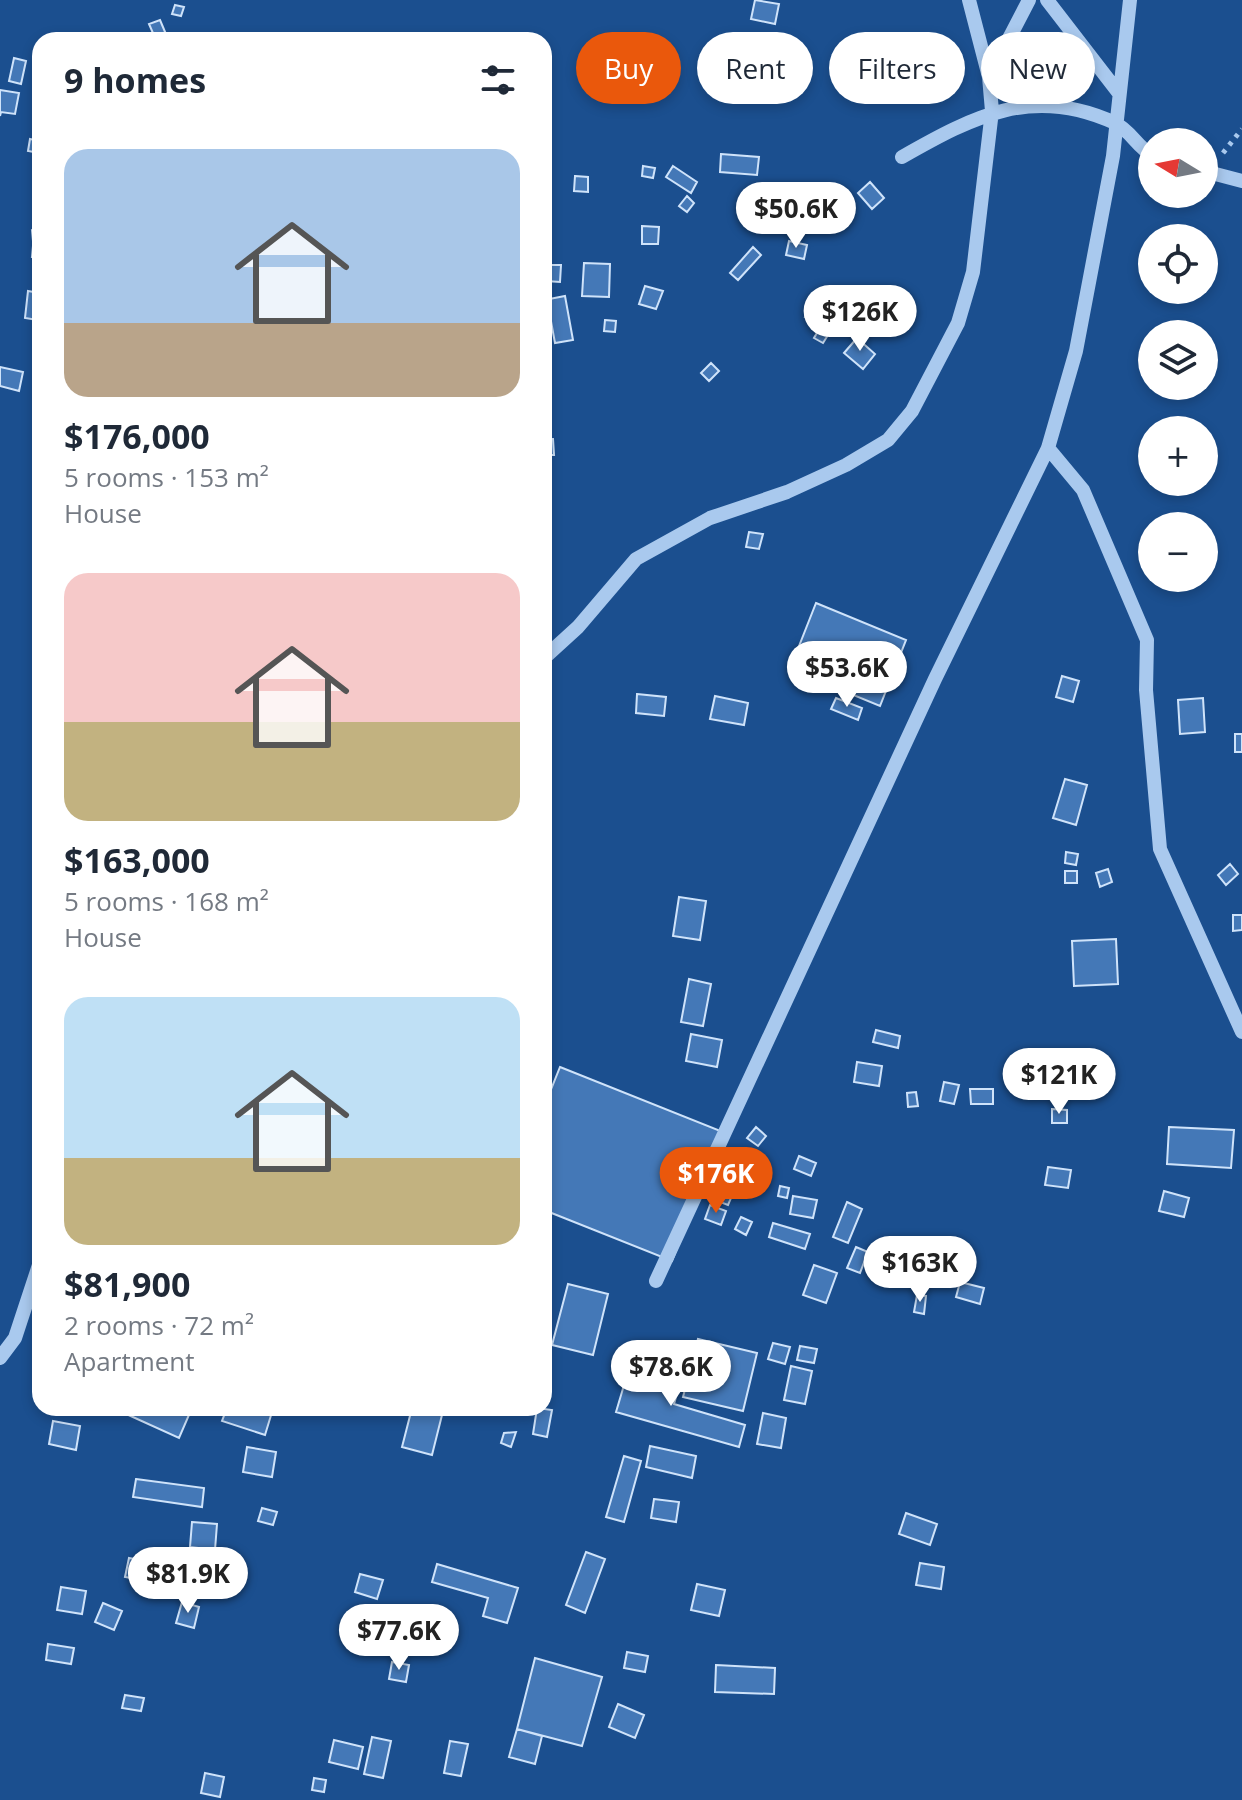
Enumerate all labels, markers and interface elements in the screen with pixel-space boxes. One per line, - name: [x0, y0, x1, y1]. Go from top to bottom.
- chip: Buy: [576, 32, 681, 104]
- chip: Rent: [697, 32, 813, 104]
- chip: Filters: [829, 32, 965, 104]
- chip: New: [981, 32, 1095, 104]
- text: 9 homes: [64, 57, 206, 103]
- icon: filters: [476, 58, 520, 102]
- north arrow: [1138, 128, 1218, 208]
- map controls: [1138, 128, 1218, 592]
- pin: $50.6K: [731, 182, 861, 250]
- text: $50.6K: [754, 190, 838, 226]
- icon: home: [220, 201, 364, 345]
- button: locate: [1138, 224, 1218, 304]
- pin: $126K: [804, 285, 916, 353]
- text: $126K: [822, 293, 898, 329]
- button: layers: [1138, 320, 1218, 400]
- text: $176,000: [64, 413, 210, 459]
- button: +: [1138, 416, 1218, 496]
- text: 5 rooms · 153 m²: [64, 459, 269, 495]
- text: House: [64, 495, 142, 531]
- button: −: [1138, 512, 1218, 592]
- icon: home: [220, 625, 364, 769]
- pin: $53.6K: [782, 641, 912, 709]
- text: $53.6K: [805, 649, 889, 685]
- text: $163,000: [64, 837, 210, 883]
- text: 5 rooms · 168 m²: [64, 883, 269, 919]
- text: House: [64, 919, 142, 955]
- pin: $121K: [1003, 1048, 1115, 1116]
- icon: home: [220, 1049, 364, 1193]
- text: $121K: [1021, 1056, 1097, 1092]
- pin: $176K: [660, 1147, 772, 1215]
- text: $176K: [678, 1155, 754, 1191]
- pin: $163K: [864, 1236, 976, 1304]
- text: $163K: [882, 1244, 958, 1280]
- text: $81,900: [64, 1261, 190, 1307]
- text: 2 rooms · 72 m²: [64, 1307, 254, 1343]
- pin: $78.6K: [606, 1340, 736, 1408]
- text: Apartment: [64, 1343, 195, 1379]
- text: $78.6K: [629, 1348, 713, 1384]
- pin: $81.9K: [123, 1547, 253, 1615]
- text: $81.9K: [146, 1555, 230, 1591]
- pin: $77.6K: [334, 1604, 464, 1672]
- text: $77.6K: [357, 1612, 441, 1648]

